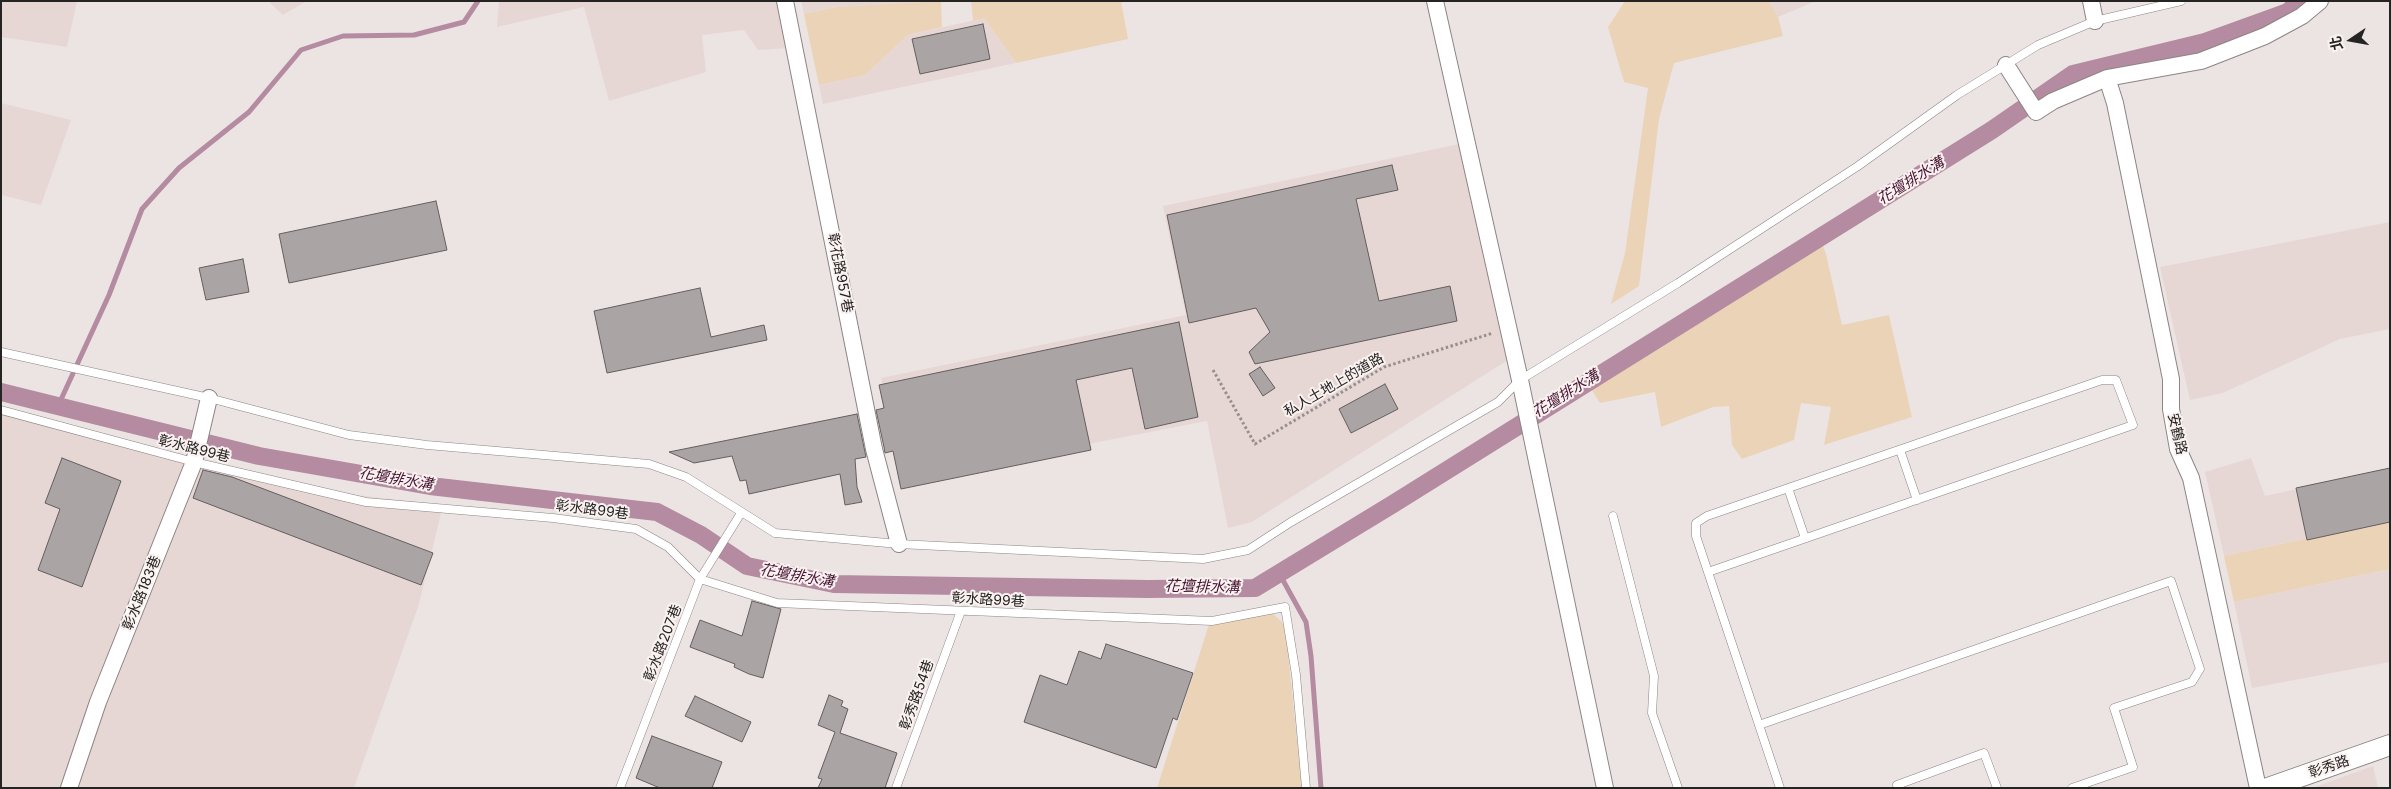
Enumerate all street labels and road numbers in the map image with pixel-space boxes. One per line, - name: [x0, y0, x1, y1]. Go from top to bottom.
- street label: 彰花路957巷: [824, 232, 856, 314]
- street label: 私人土地上的道路: [1281, 350, 1387, 420]
- street label: 安鶴路: [2164, 412, 2190, 456]
- street label: 彰水路99巷: [156, 432, 232, 466]
- street label: 彰水路99巷: [555, 497, 629, 523]
- street label: 彰水路183巷: [119, 553, 165, 633]
- street label: 彰水路99巷: [951, 590, 1025, 610]
- street label: 彰水路207巷: [641, 602, 685, 684]
- street label: 彰秀路54巷: [897, 658, 937, 732]
- street label: 彰秀路: [2306, 752, 2352, 782]

